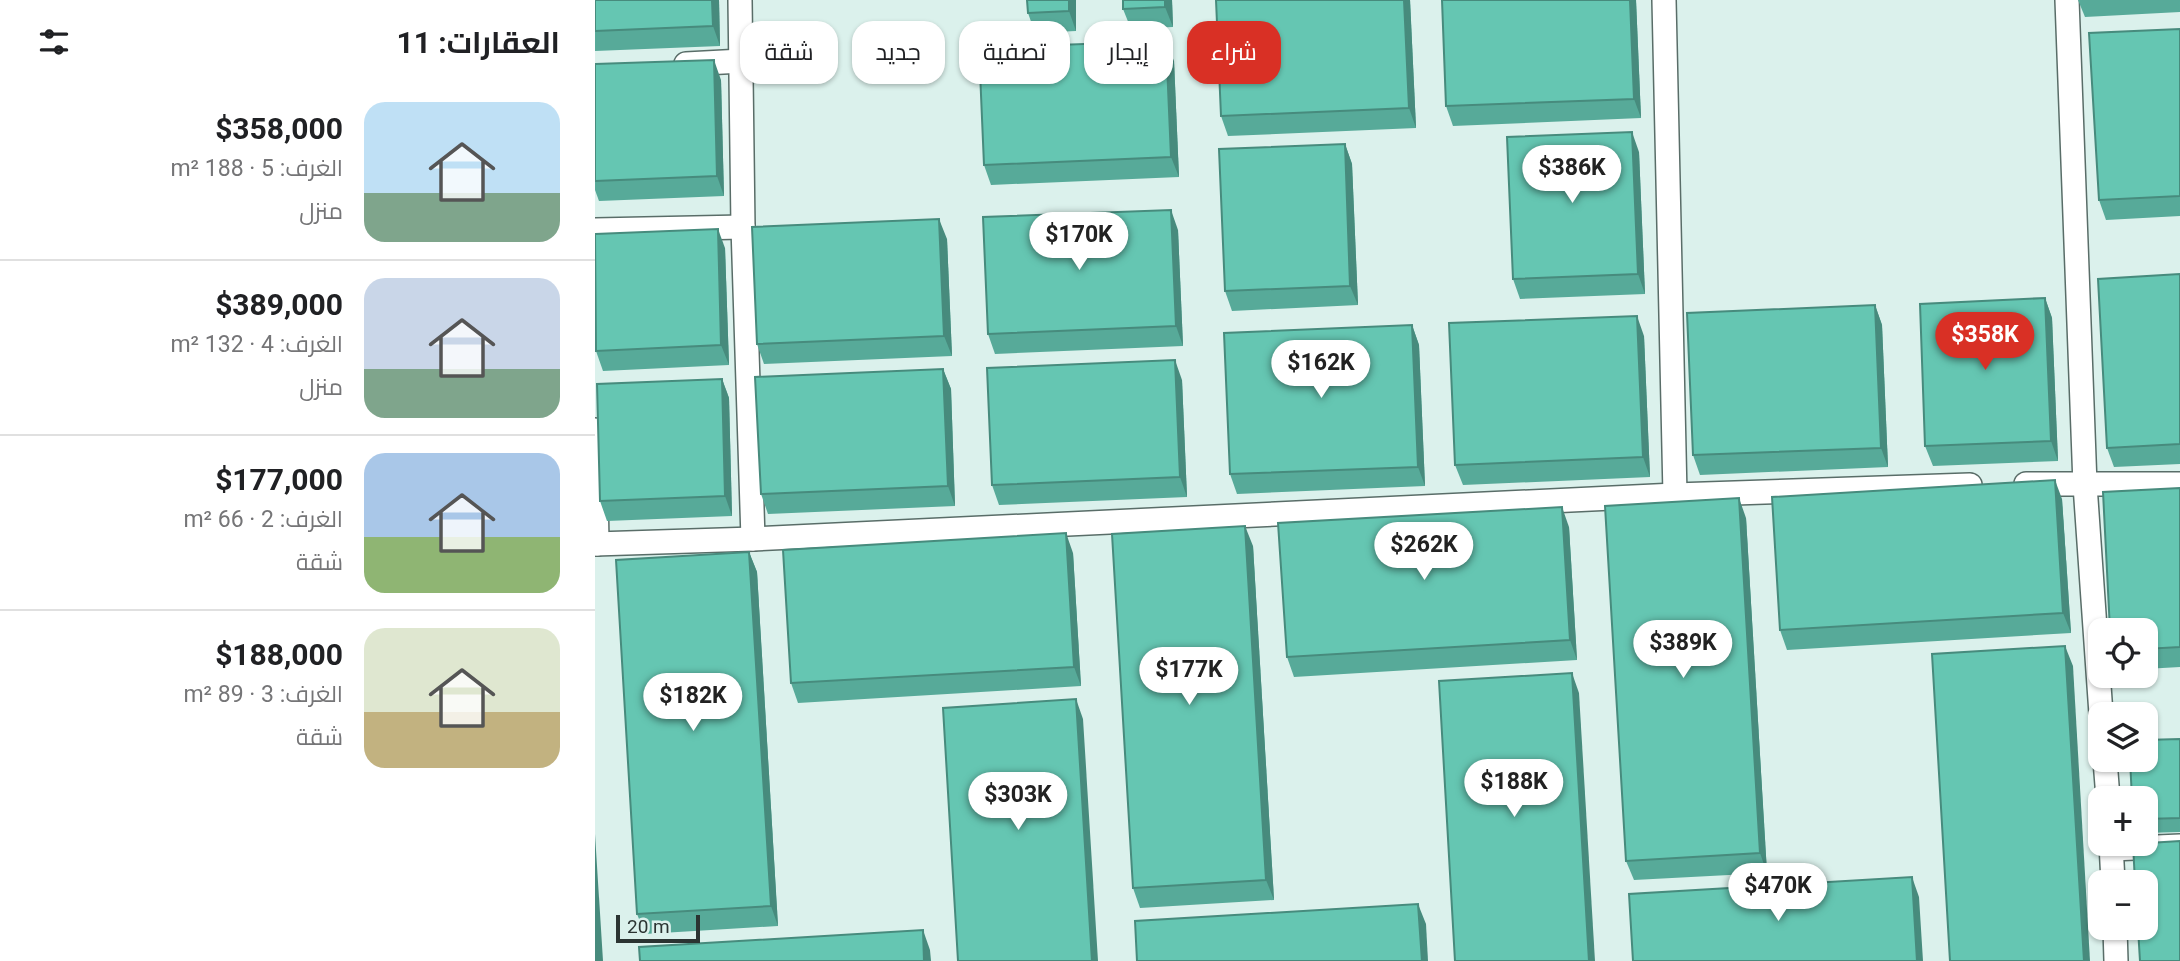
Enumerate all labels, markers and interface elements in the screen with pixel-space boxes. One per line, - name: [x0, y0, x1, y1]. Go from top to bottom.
- chip: شقة: [740, 21, 838, 84]
- chip: جديد: [852, 21, 945, 84]
- chip: تصفية: [959, 21, 1070, 84]
- chip: إيجار: [1084, 21, 1173, 84]
- chip: شراء: [1187, 21, 1281, 84]
- icon: filters: [35, 23, 73, 61]
- text: العقارات: 11: [396, 25, 560, 60]
- text: $358,000: [215, 111, 343, 146]
- icon: home: [420, 130, 504, 214]
- pin: $386K: [1523, 146, 1621, 205]
- text: $386K: [1538, 154, 1606, 181]
- text: الغرف: 5 · 188 m²: [170, 155, 343, 182]
- text: منزل: [299, 198, 343, 225]
- pin: $170K: [1030, 212, 1128, 272]
- text: $170K: [1045, 221, 1113, 248]
- text: $389,000: [215, 287, 343, 322]
- icon: home: [420, 306, 504, 390]
- pin: $358K: [1936, 312, 2034, 372]
- text: $358K: [1951, 321, 2019, 348]
- text: الغرف: 4 · 132 m²: [170, 331, 343, 358]
- pin: $162K: [1272, 340, 1370, 400]
- text: $162K: [1287, 349, 1355, 376]
- text: منزل: [299, 374, 343, 401]
- text: $177,000: [215, 462, 343, 497]
- icon: home: [420, 481, 504, 565]
- text: الغرف: 2 · 66 m²: [183, 506, 343, 533]
- pin: $262K: [1375, 522, 1473, 582]
- text: $262K: [1390, 531, 1458, 558]
- text: شقة: [296, 549, 343, 576]
- map controls: [2088, 618, 2158, 940]
- button: locate: [2088, 618, 2158, 688]
- pin: $389K: [1634, 620, 1732, 680]
- text: $389K: [1649, 629, 1717, 656]
- text: $188,000: [215, 637, 343, 672]
- pin: $177K: [1140, 648, 1238, 707]
- icon: home: [420, 656, 504, 740]
- text: $177K: [1155, 656, 1223, 683]
- pin: $182K: [644, 674, 742, 733]
- text: الغرف: 3 · 89 m²: [183, 681, 343, 708]
- text: $182K: [659, 682, 727, 709]
- button: layers: [2088, 702, 2158, 772]
- text: شقة: [296, 724, 343, 751]
- pin: $188K: [1465, 760, 1563, 819]
- text: $188K: [1480, 768, 1548, 795]
- pin: $303K: [969, 772, 1067, 832]
- text: $303K: [984, 781, 1052, 808]
- button: +: [2088, 786, 2158, 856]
- pin: $470K: [1729, 864, 1827, 923]
- button: −: [2088, 870, 2158, 940]
- text: $470K: [1744, 872, 1812, 899]
- scale bar: [616, 912, 700, 944]
- text: 20 m: [627, 915, 670, 938]

